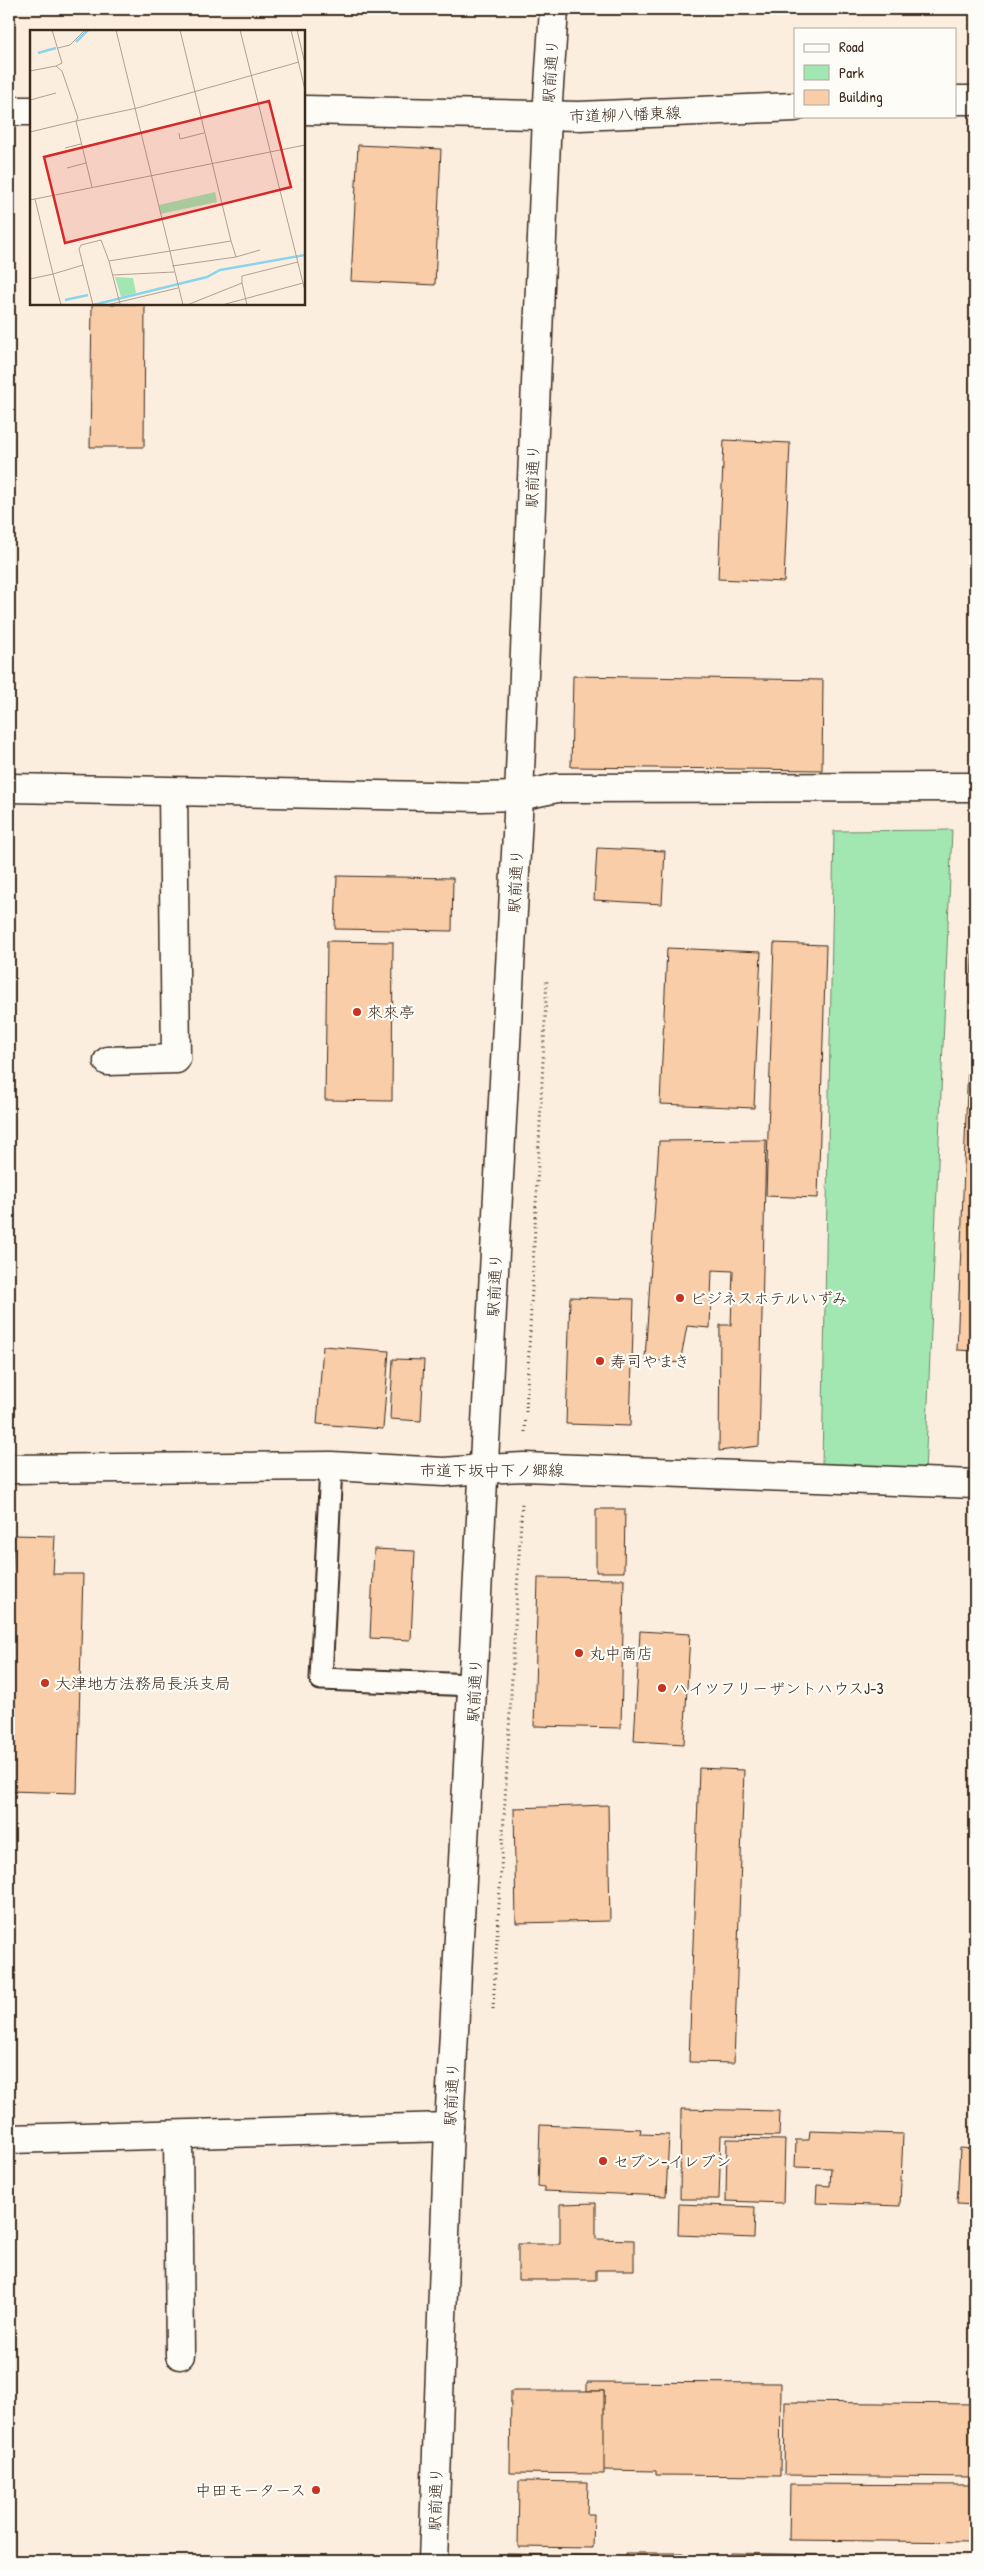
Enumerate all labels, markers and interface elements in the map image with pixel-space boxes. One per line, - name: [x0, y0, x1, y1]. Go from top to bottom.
- legend: [794, 28, 956, 118]
- inset map: [30, 30, 305, 305]
- text: Road: [839, 36, 864, 57]
- street label: 駅前通り: [537, 38, 563, 104]
- text: Park: [839, 62, 864, 83]
- text: Building: [839, 86, 883, 107]
- street label: 市道柳八幡東線: [569, 101, 681, 127]
- street label: 駅前通り: [520, 444, 544, 508]
- street label: 駅前通り: [502, 848, 528, 914]
- place label: 來來亭: [367, 1001, 415, 1023]
- marker: 來來亭: [351, 1006, 363, 1018]
- street label: 駅前通り: [481, 1252, 507, 1318]
- place label: ビジネスホテルいずみ: [690, 1287, 847, 1309]
- marker: ビジネスホテルいずみ: [674, 1292, 686, 1304]
- place label: 寿司やまき: [610, 1350, 690, 1372]
- marker: 寿司やまき: [594, 1355, 606, 1367]
- street label: 市道下坂中下ノ郷線: [420, 1459, 564, 1481]
- place label: 丸中商店: [589, 1642, 653, 1664]
- marker: 丸中商店: [573, 1647, 585, 1659]
- street label: 駅前通り: [461, 1657, 487, 1723]
- place label: 大津地方法務局長浜支局: [55, 1672, 231, 1694]
- marker: 大津地方法務局長浜支局: [39, 1677, 51, 1689]
- place label: ハイツフリーザントハウスJ-3: [672, 1677, 884, 1699]
- marker: ハイツフリーザントハウスJ-3: [656, 1682, 668, 1694]
- street label: 駅前通り: [438, 2061, 464, 2127]
- place label: セブン-イレブン: [613, 2150, 731, 2172]
- marker: セブン-イレブン: [597, 2155, 609, 2167]
- street label: 駅前通り: [423, 2467, 447, 2531]
- place label: 中田モータース: [195, 2479, 306, 2501]
- marker: 中田モータース: [310, 2484, 322, 2496]

